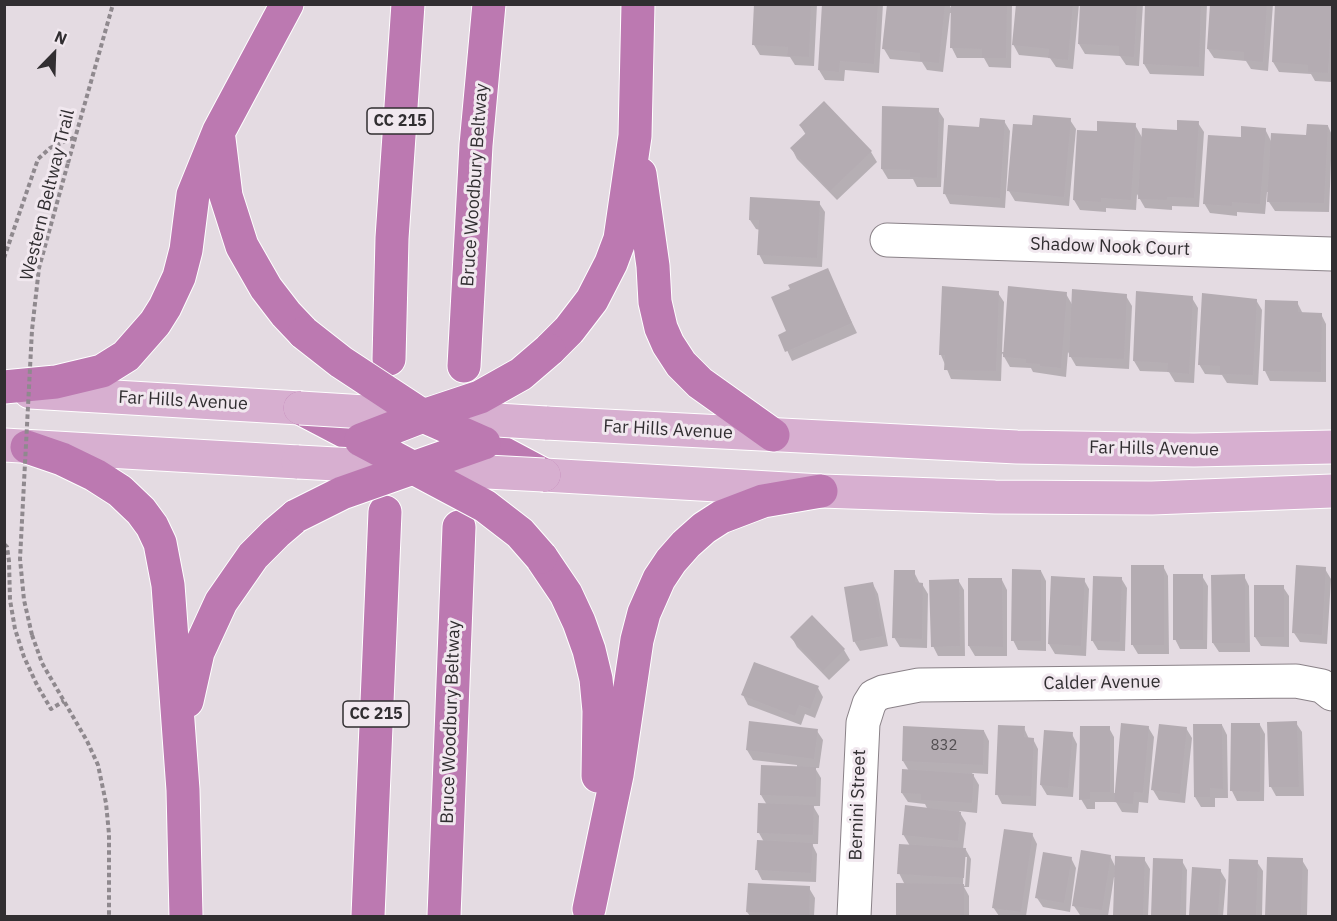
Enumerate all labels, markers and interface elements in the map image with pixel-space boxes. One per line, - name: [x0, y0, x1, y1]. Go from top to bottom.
- north arrow: [24, 24, 84, 84]
- text: N: [52, 26, 70, 49]
- street label: Bruce Woodbury Beltway: [457, 83, 493, 287]
- street label: Western Beltway Trail: [16, 107, 80, 283]
- road number: CC 215: [367, 108, 433, 134]
- street label: Shadow Nook Court: [1030, 233, 1190, 261]
- street label: Far Hills Avenue: [118, 387, 248, 415]
- street label: Far Hills Avenue: [603, 416, 733, 444]
- street label: Far Hills Avenue: [1089, 437, 1219, 461]
- street label: Bruce Woodbury Beltway: [437, 620, 465, 824]
- street label: Calder Avenue: [1043, 671, 1161, 695]
- road number: CC 215: [343, 701, 409, 727]
- house number: 832: [931, 737, 957, 755]
- street label: Bernini Street: [845, 749, 871, 861]

